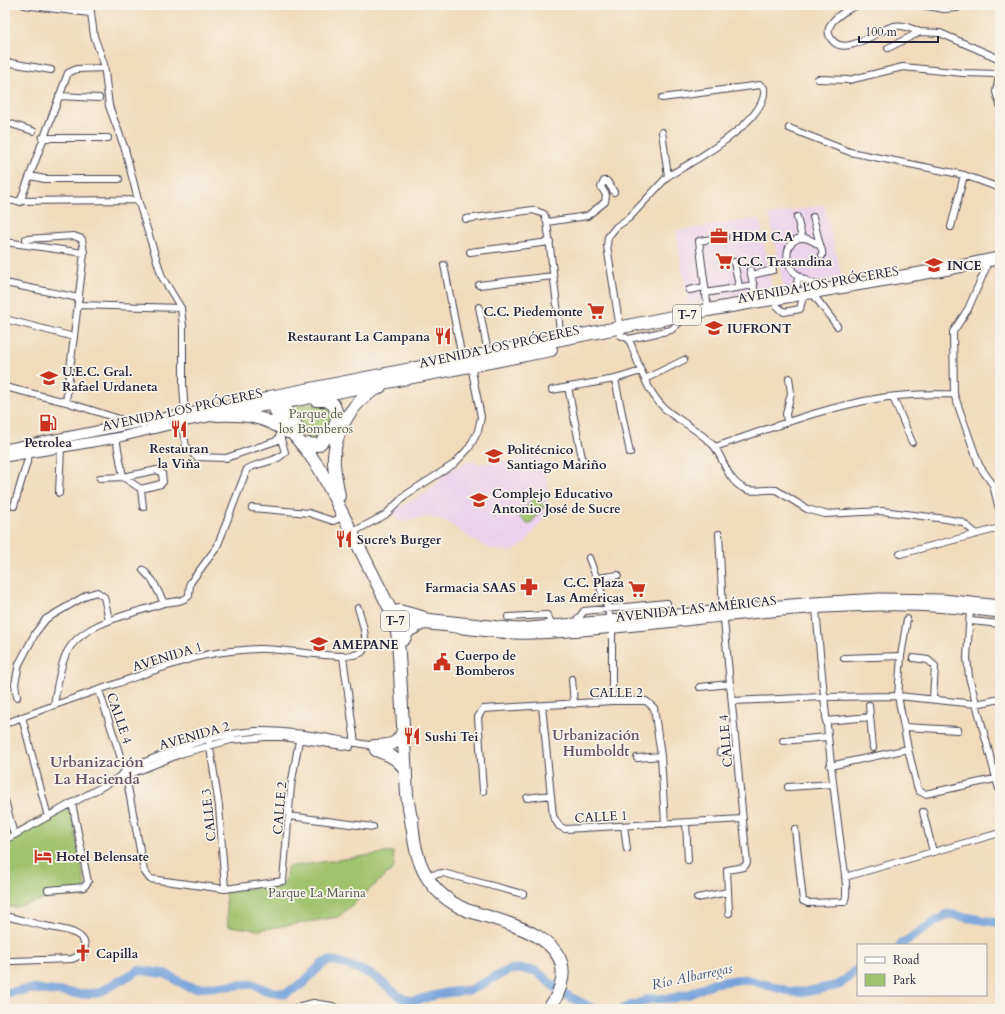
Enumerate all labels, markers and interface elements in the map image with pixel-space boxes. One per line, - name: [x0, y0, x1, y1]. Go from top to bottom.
- scale bar: [859, 18, 938, 44]
- text: 100 m: [865, 24, 898, 40]
- office icon: HDM C.A: [709, 226, 729, 246]
- place label: HDM C.A: [732, 228, 794, 246]
- supermarket icon: C.C. Trasandina: [714, 251, 734, 271]
- place label: C.C. Trasandina: [737, 253, 833, 271]
- school or university icon: INCE: [924, 255, 944, 275]
- place label: INCE: [947, 257, 982, 275]
- street label: AVENIDA LOS PRÓCERES: [736, 262, 900, 308]
- supermarket icon: C.C. Piedemonte: [586, 301, 606, 321]
- place label: C.C. Piedemonte: [484, 303, 583, 321]
- road number: T-7: [673, 305, 701, 325]
- school or university icon: IUFRONT: [704, 318, 724, 338]
- place label: IUFRONT: [727, 320, 792, 338]
- street label: AVENIDA LOS PRÓCERES: [418, 321, 581, 373]
- restaurant icon: Restaurant La Campana: [433, 326, 453, 346]
- place label: Restaurant La Campana: [288, 328, 431, 346]
- place label: U.E.C. Gral. Rafael Urdaneta: [62, 363, 158, 396]
- school or university icon: U.E.C. Gral. Rafael Urdaneta: [39, 368, 59, 388]
- street label: AVENIDA LOS PRÓCERES: [101, 384, 264, 436]
- park label: Parque de los Bomberos: [279, 405, 353, 438]
- fuel station icon: Petrolea: [38, 413, 58, 433]
- restaurant icon: Restauran la Viña: [169, 419, 189, 439]
- place label: Petrolea: [24, 434, 72, 452]
- place label: Restauran la Viña: [149, 440, 209, 473]
- place label: Politécnico Santiago Mariño: [507, 441, 607, 474]
- school or university icon: Politécnico Santiago Mariño: [484, 446, 504, 466]
- place label: Complejo Educativo Antonio José de Sucre: [492, 485, 621, 518]
- school or university icon: Complejo Educativo Antonio José de Sucre: [469, 490, 489, 510]
- restaurant icon: Sucre's Burger: [334, 529, 354, 549]
- place label: Sucre's Burger: [357, 531, 442, 549]
- place label: C.C. Plaza Las Américas: [546, 574, 625, 607]
- pharmacy icon: Farmacia SAAS: [519, 577, 539, 597]
- place label: Farmacia SAAS: [425, 579, 516, 597]
- supermarket icon: C.C. Plaza Las Américas: [627, 579, 647, 599]
- street label: AVENIDA LAS AMÉRICAS: [615, 592, 777, 626]
- road number: T-7: [381, 611, 409, 631]
- school or university icon: AMEPANE: [309, 634, 329, 654]
- place label: AMEPANE: [332, 636, 399, 654]
- street label: AVENIDA 1: [130, 638, 205, 676]
- place label: Cuerpo de Bomberos: [455, 647, 516, 680]
- public building icon: Cuerpo de Bomberos: [432, 652, 452, 672]
- street label: CALLE 2: [589, 684, 643, 702]
- street label: CALLE 4: [102, 690, 136, 747]
- street label: CALLE 4: [715, 713, 737, 768]
- street label: AVENIDA 2: [157, 717, 232, 755]
- restaurant icon: Sushi Tei: [402, 726, 422, 746]
- district label: Urbanización Humboldt: [552, 726, 640, 761]
- place label: Sushi Tei: [425, 728, 479, 746]
- district label: Urbanización La Hacienda: [50, 752, 144, 789]
- street label: CALLE 2: [269, 781, 291, 835]
- street label: CALLE 3: [197, 788, 221, 842]
- street label: CALLE 1: [574, 807, 628, 827]
- hotel icon: Hotel Belensate: [33, 846, 53, 866]
- place label: Hotel Belensate: [56, 848, 149, 866]
- park label: Parque La Marina: [268, 884, 366, 902]
- church icon: Capilla: [73, 943, 93, 963]
- legend: [857, 944, 987, 996]
- place label: Capilla: [96, 945, 139, 963]
- text: Road: [893, 952, 920, 968]
- water label: Río Albarregas: [650, 959, 735, 994]
- text: Park: [893, 972, 917, 988]

